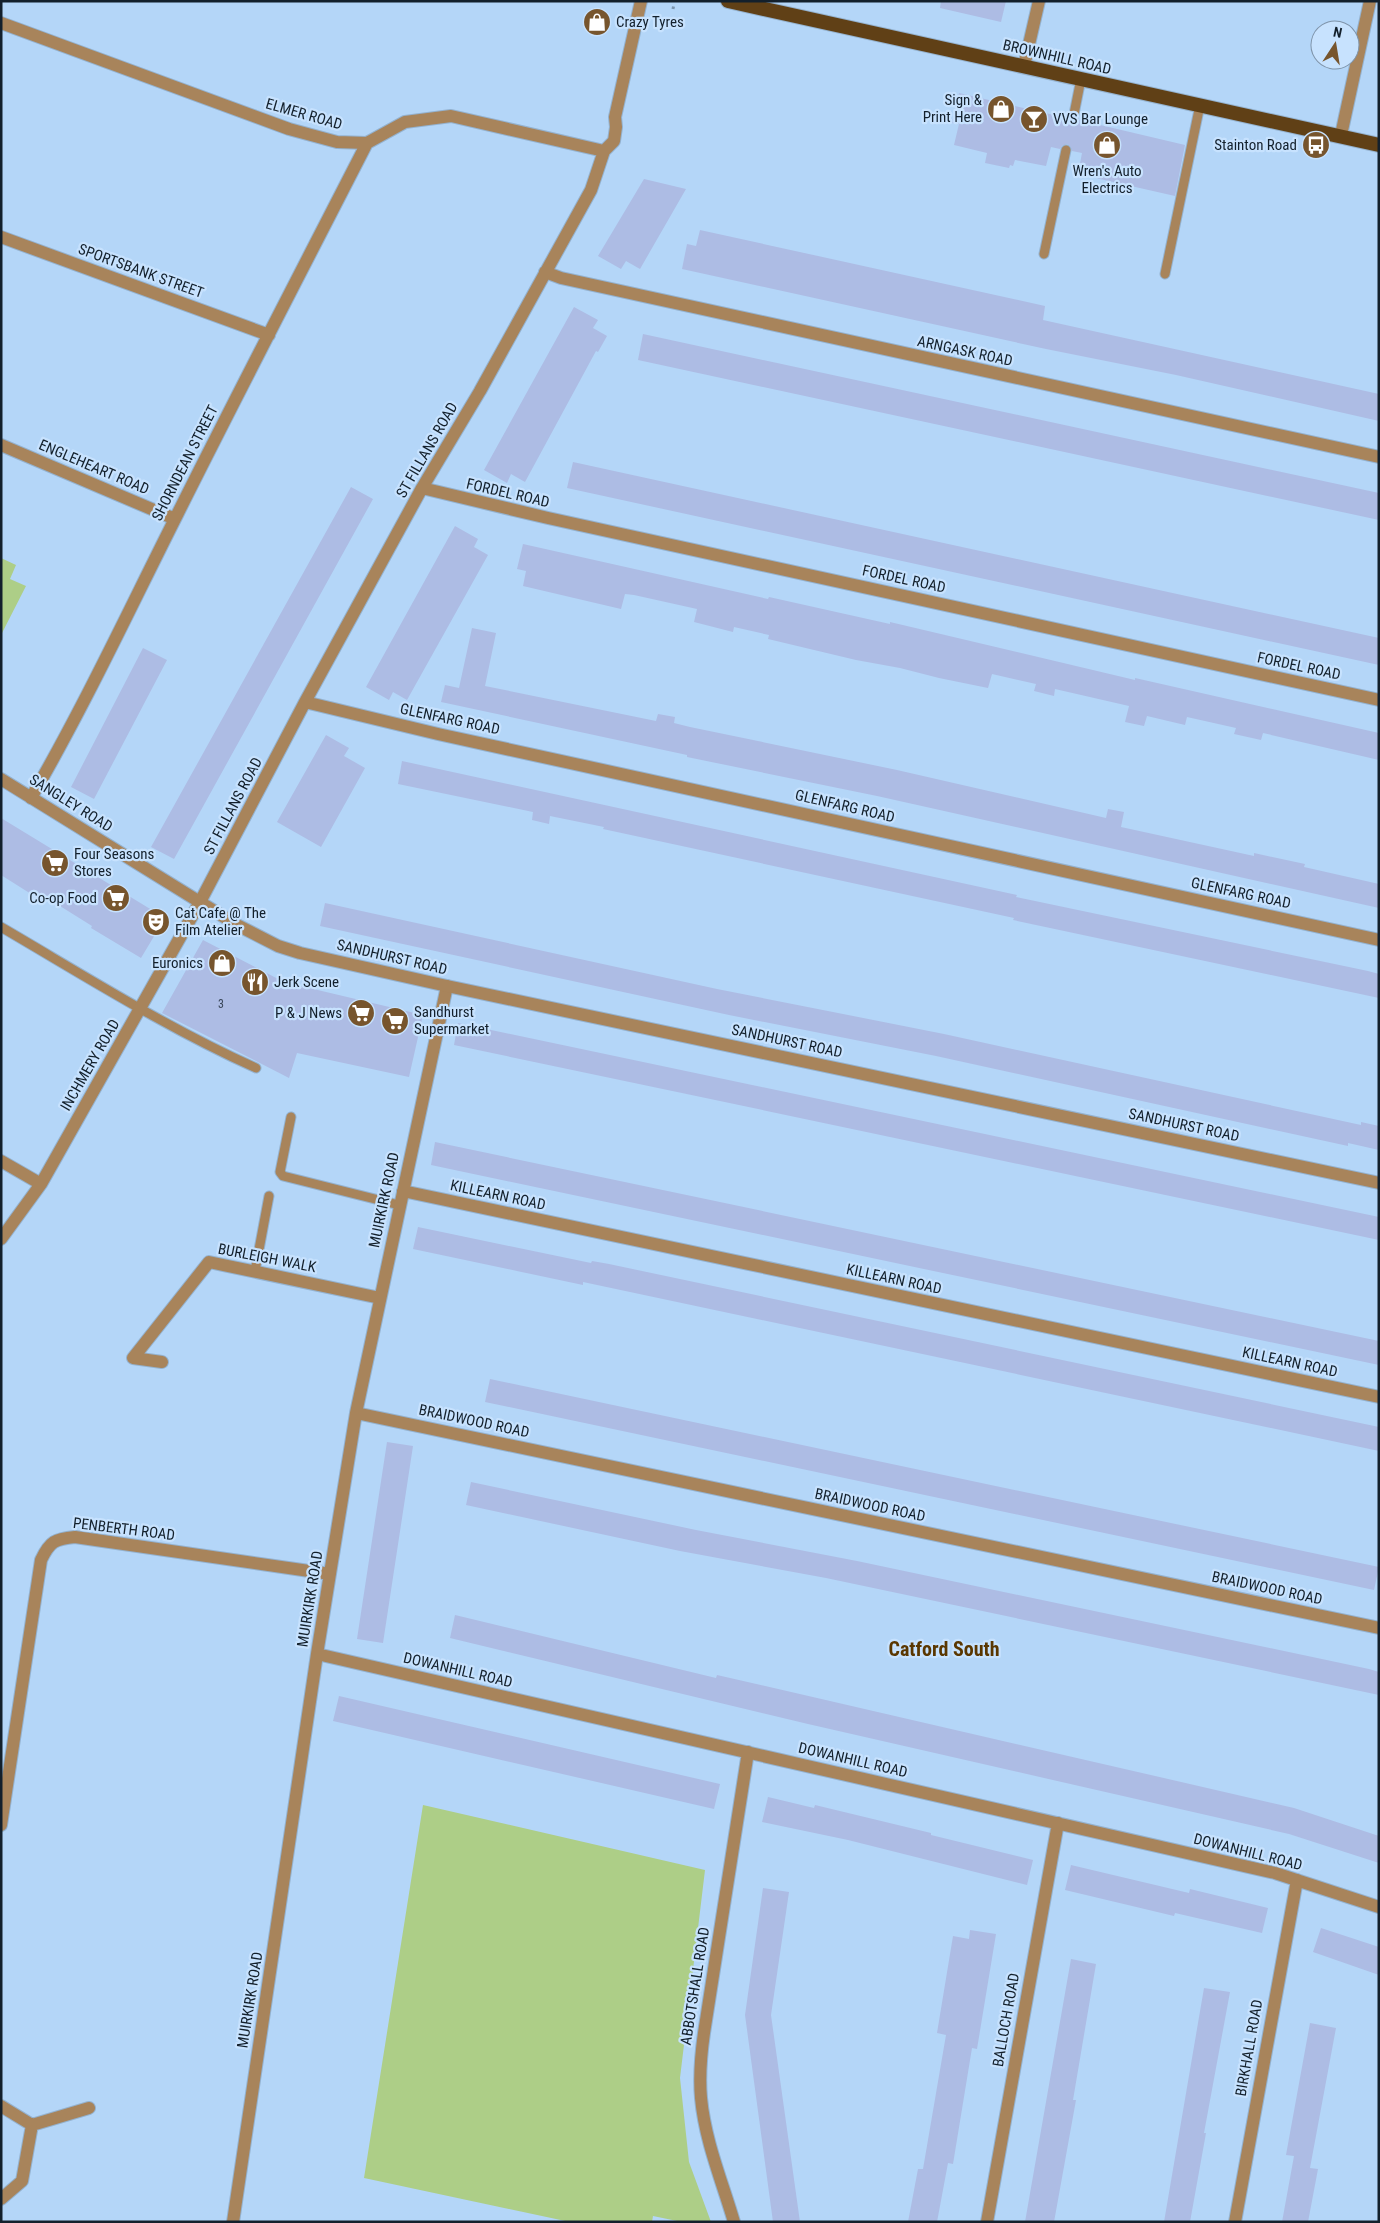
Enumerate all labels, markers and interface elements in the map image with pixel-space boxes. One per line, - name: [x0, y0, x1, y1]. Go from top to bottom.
- shop icon: Crazy Tyres: [582, 7, 612, 37]
- place label: Crazy Tyres: [616, 13, 684, 31]
- north arrow: [1310, 20, 1360, 70]
- text: N: [1332, 24, 1344, 41]
- street label: BROWNHILL ROAD: [1001, 36, 1113, 78]
- place label: Sign & Print Here: [923, 91, 983, 126]
- street label: ELMER ROAD: [264, 94, 344, 134]
- shop icon: Sign & Print Here: [986, 94, 1016, 124]
- bar icon: VVS Bar Lounge: [1019, 104, 1049, 134]
- place label: VVS Bar Lounge: [1053, 110, 1148, 128]
- shop icon: Wren's Auto Electrics: [1092, 130, 1122, 160]
- bus stop icon: Stainton Road: [1301, 130, 1331, 160]
- place label: Stainton Road: [1214, 136, 1297, 154]
- place label: Wren's Auto Electrics: [1072, 162, 1142, 197]
- street label: SPORTSBANK STREET: [76, 240, 206, 302]
- street label: ARNGASK ROAD: [916, 332, 1014, 370]
- street label: ST FILLANS ROAD: [392, 399, 462, 501]
- street label: SHORNDEAN STREET: [148, 402, 222, 524]
- street label: ENGLEHEART ROAD: [36, 436, 152, 498]
- street label: FORDEL ROAD: [465, 475, 551, 511]
- street label: FORDEL ROAD: [861, 561, 947, 597]
- street label: FORDEL ROAD: [1256, 648, 1342, 684]
- street label: GLENFARG ROAD: [398, 700, 502, 738]
- street label: ST FILLANS ROAD: [200, 754, 266, 858]
- street label: SANGLEY ROAD: [26, 770, 116, 836]
- street label: GLENFARG ROAD: [793, 786, 897, 826]
- place label: Four Seasons Stores: [74, 845, 154, 880]
- supermarket icon: Four Seasons Stores: [40, 848, 70, 878]
- street label: GLENFARG ROAD: [1189, 874, 1293, 912]
- supermarket icon: Co-op Food: [101, 883, 131, 913]
- place label: Co-op Food: [29, 889, 97, 907]
- place label: Cat Cafe @ The Film Atelier: [175, 904, 266, 939]
- theatre icon: Cat Cafe @ The Film Atelier: [141, 907, 171, 937]
- street label: SANDHURST ROAD: [335, 936, 449, 978]
- shop icon: Euronics: [207, 948, 237, 978]
- place label: Euronics: [152, 954, 203, 972]
- restaurant icon: Jerk Scene: [240, 967, 270, 997]
- place label: Jerk Scene: [274, 973, 339, 991]
- house number: 3: [218, 997, 224, 1011]
- supermarket icon: P & J News: [346, 998, 376, 1028]
- place label: Sandhurst Supermarket: [414, 1003, 489, 1038]
- place label: P & J News: [275, 1004, 342, 1022]
- supermarket icon: Sandhurst Supermarket: [380, 1006, 410, 1036]
- street label: INCHMERY ROAD: [57, 1016, 123, 1114]
- street label: SANDHURST ROAD: [730, 1020, 844, 1062]
- street label: SANDHURST ROAD: [1127, 1104, 1241, 1146]
- street label: MUIRKIRK ROAD: [365, 1151, 403, 1249]
- street label: KILLEARN ROAD: [449, 1176, 547, 1214]
- street label: BURLEIGH WALK: [216, 1240, 318, 1276]
- street label: KILLEARN ROAD: [845, 1260, 943, 1298]
- street label: KILLEARN ROAD: [1241, 1343, 1339, 1381]
- street label: BRAIDWOOD ROAD: [417, 1400, 531, 1442]
- street label: BRAIDWOOD ROAD: [813, 1484, 927, 1526]
- street label: PENBERTH ROAD: [72, 1514, 176, 1544]
- street label: MUIRKIRK ROAD: [294, 1550, 326, 1648]
- street label: BRAIDWOOD ROAD: [1210, 1567, 1324, 1609]
- district label: Catford South: [889, 1637, 999, 1661]
- street label: DOWANHILL ROAD: [402, 1649, 514, 1691]
- street label: DOWANHILL ROAD: [797, 1739, 909, 1781]
- street label: DOWANHILL ROAD: [1192, 1830, 1304, 1874]
- street label: ABBOTSHALL ROAD: [677, 1926, 713, 2046]
- street label: MUIRKIRK ROAD: [234, 1951, 266, 2049]
- street label: BALLOCH ROAD: [989, 1972, 1023, 2068]
- street label: BIRKHALL ROAD: [1232, 1998, 1266, 2098]

